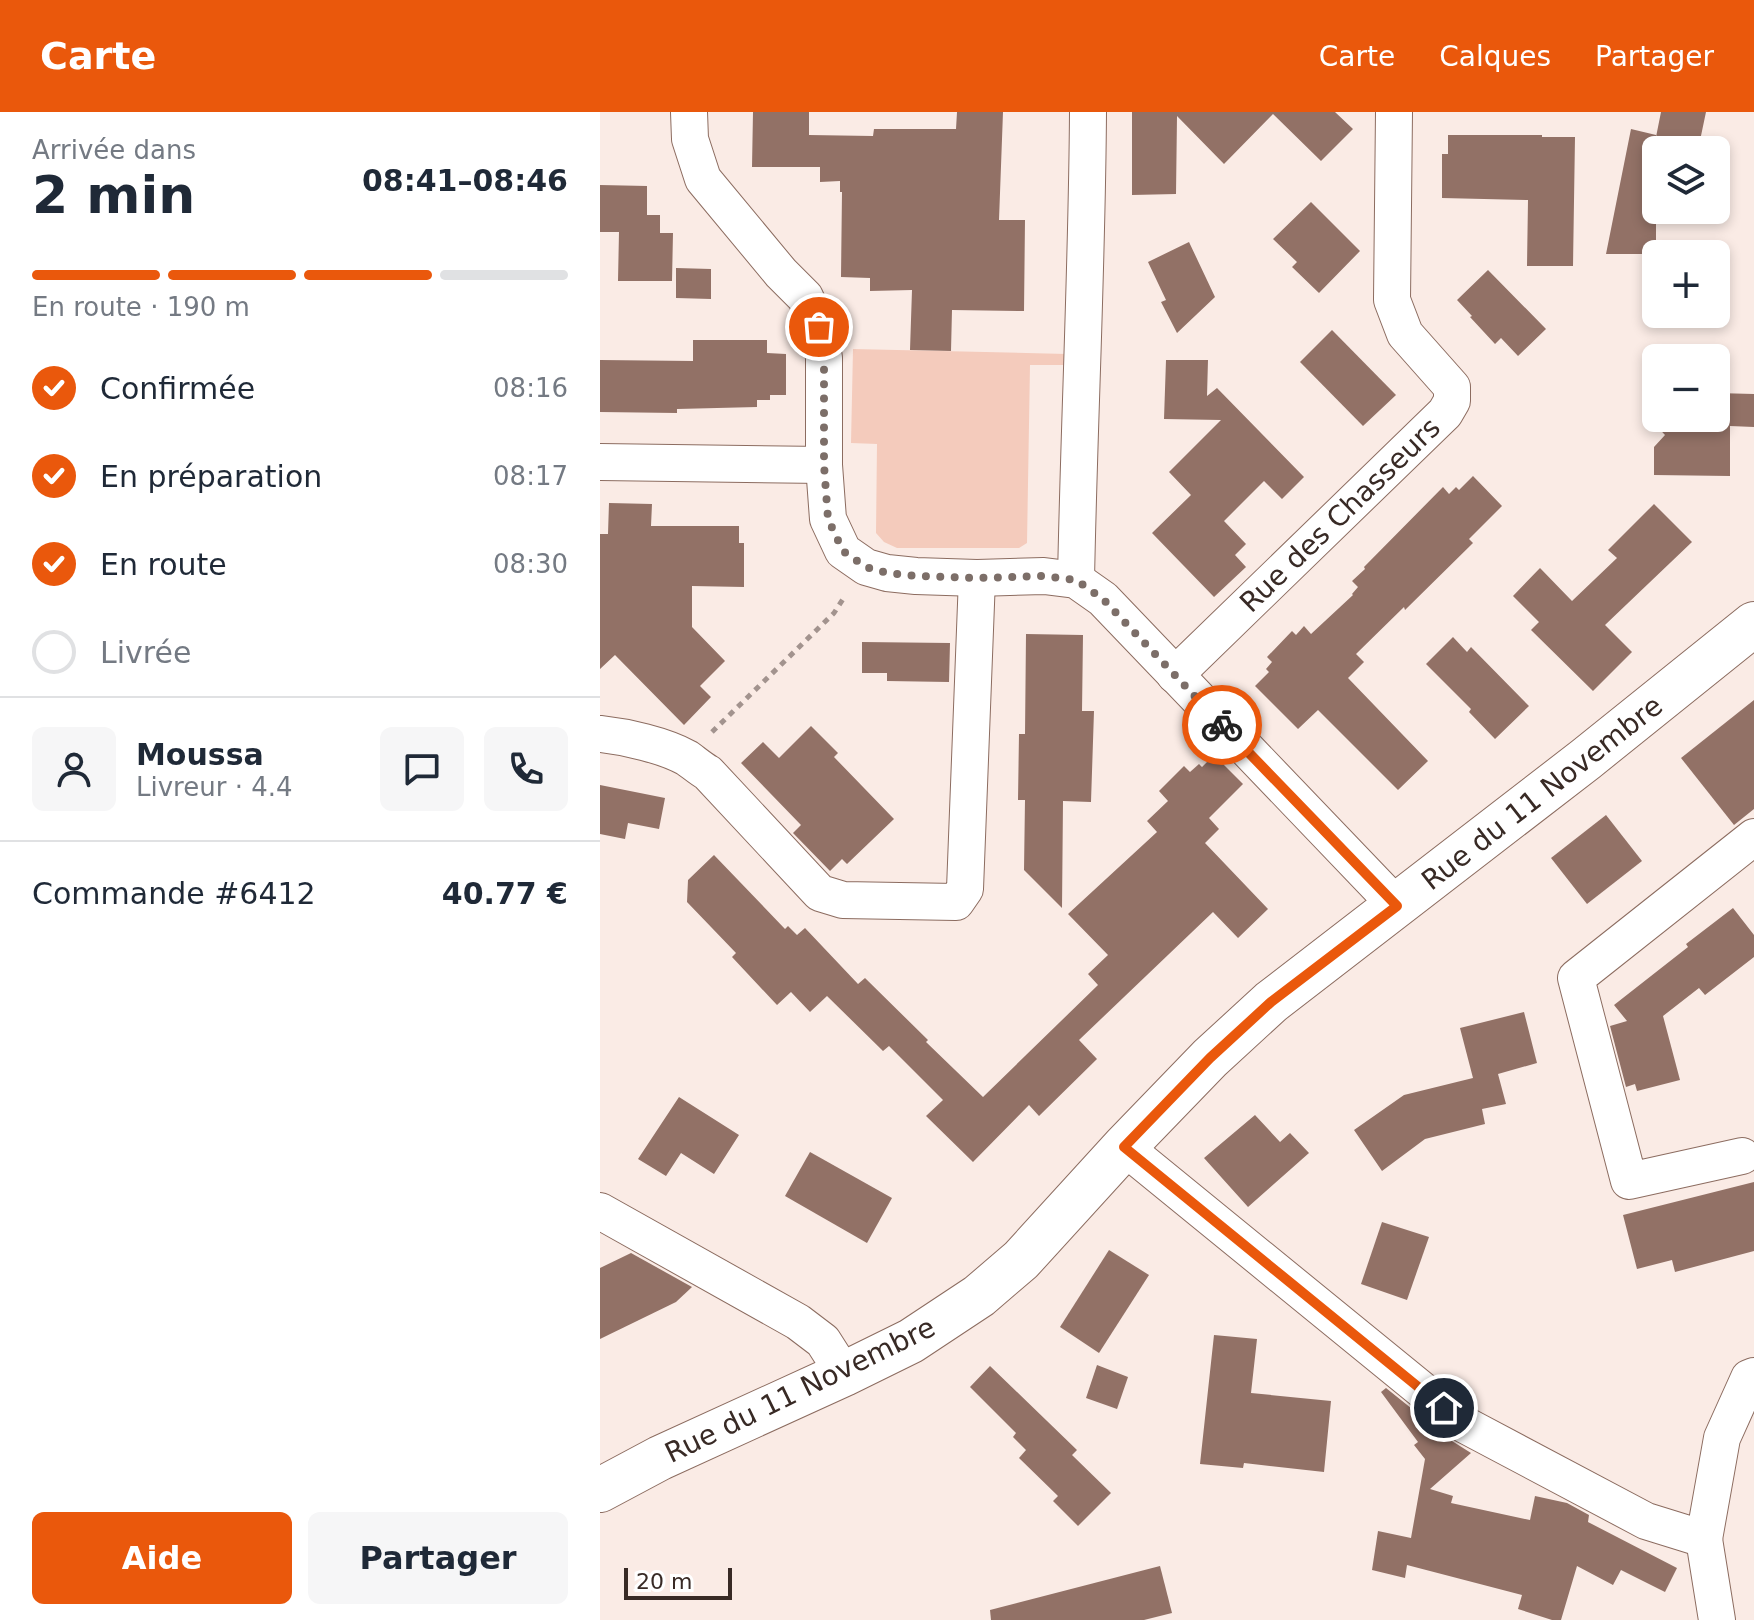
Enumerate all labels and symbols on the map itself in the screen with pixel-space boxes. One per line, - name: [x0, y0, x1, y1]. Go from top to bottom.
- pin: [785, 293, 853, 361]
- street label: Rue des Chasseurs: [1233, 411, 1447, 619]
- courier: [1182, 685, 1262, 765]
- street label: Rue du 11 Novembre: [1415, 689, 1669, 897]
- street label: Rue du 11 Novembre: [660, 1310, 940, 1470]
- pin: [1410, 1374, 1478, 1442]
- scale bar: [624, 1564, 732, 1600]

